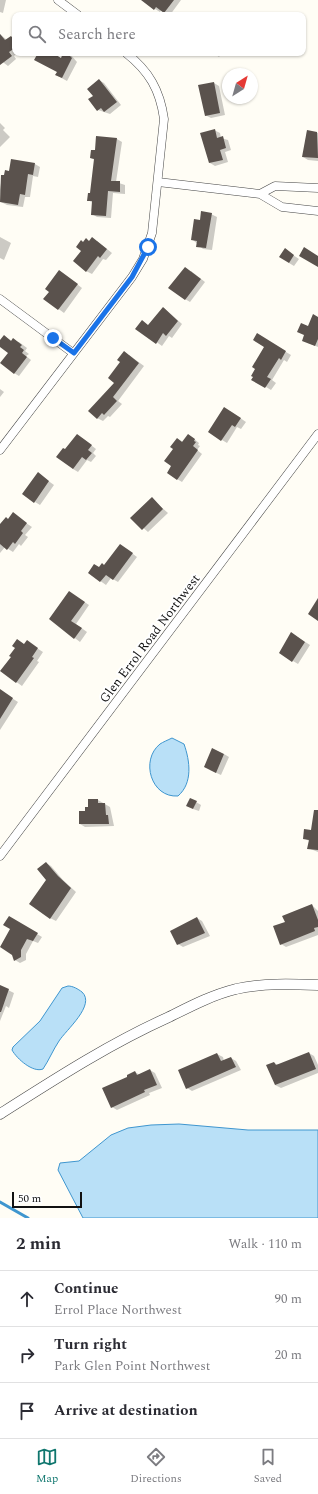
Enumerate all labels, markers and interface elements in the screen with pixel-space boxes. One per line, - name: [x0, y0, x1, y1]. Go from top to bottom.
- search box: [12, 12, 306, 56]
- icon: search: [26, 23, 48, 45]
- text: Search here: [58, 23, 136, 46]
- north arrow: [222, 68, 258, 104]
- route start: [139, 238, 157, 256]
- route end: [44, 329, 62, 347]
- street label: Glen Errol Road Northwest: [95, 570, 205, 707]
- scale bar: [12, 1190, 82, 1209]
- text: 50 m: [18, 1190, 41, 1207]
- text: 2 min: [16, 1231, 61, 1257]
- text: Walk · 110 m: [228, 1234, 302, 1254]
- text: Continue: [54, 1277, 119, 1300]
- icon: ahead: [16, 1288, 38, 1310]
- text: 90 m: [275, 1289, 302, 1309]
- text: Errol Place Northwest: [54, 1300, 182, 1320]
- text: Turn right: [54, 1333, 127, 1356]
- icon: right: [16, 1344, 38, 1366]
- text: 20 m: [275, 1345, 302, 1365]
- text: Park Glen Point Northwest: [54, 1356, 210, 1376]
- text: Arrive at destination: [54, 1399, 198, 1422]
- icon: arrive: [16, 1400, 38, 1422]
- tab: Map: [36, 1446, 58, 1487]
- tab: Directions: [130, 1446, 182, 1487]
- tab: Saved: [254, 1446, 282, 1487]

